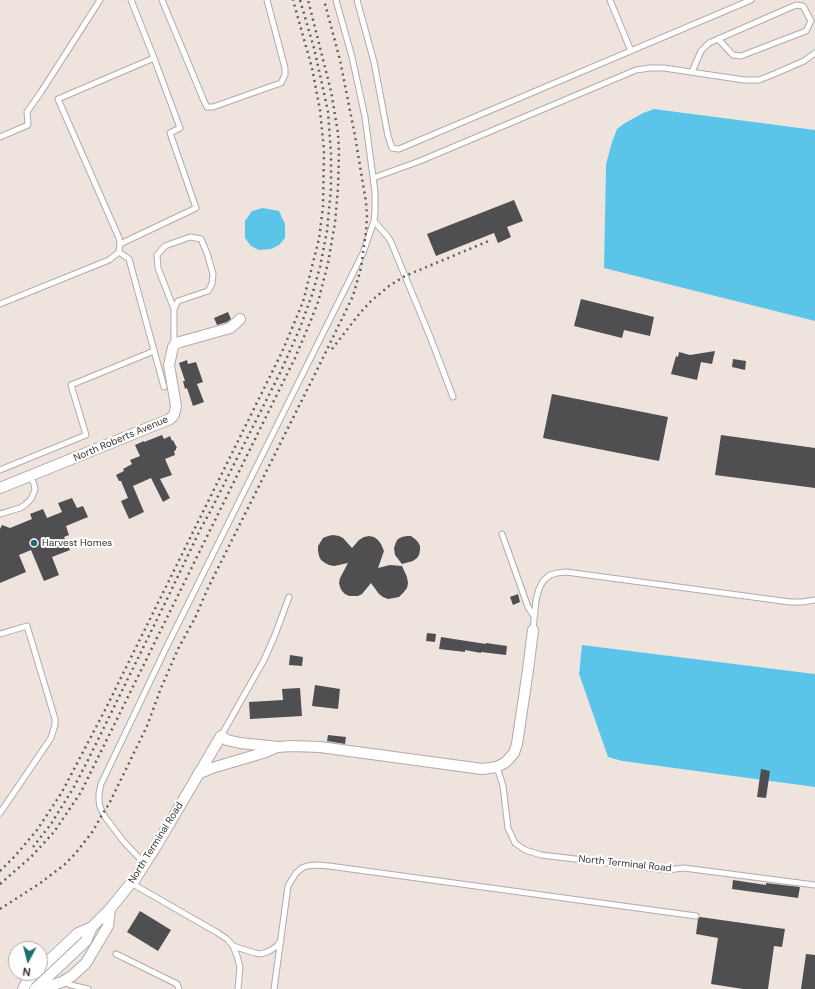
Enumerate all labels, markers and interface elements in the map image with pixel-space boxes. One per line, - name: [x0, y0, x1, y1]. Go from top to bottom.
- street label: North Roberts Avenue: [72, 414, 170, 464]
- place label: Harvest Homes: [42, 537, 112, 549]
- marker: Harvest Homes: [29, 538, 39, 548]
- street label: North Terminal Road: [126, 800, 186, 886]
- street label: North Terminal Road: [578, 853, 672, 875]
- north arrow: [8, 941, 48, 981]
- text: N: [22, 964, 31, 979]

